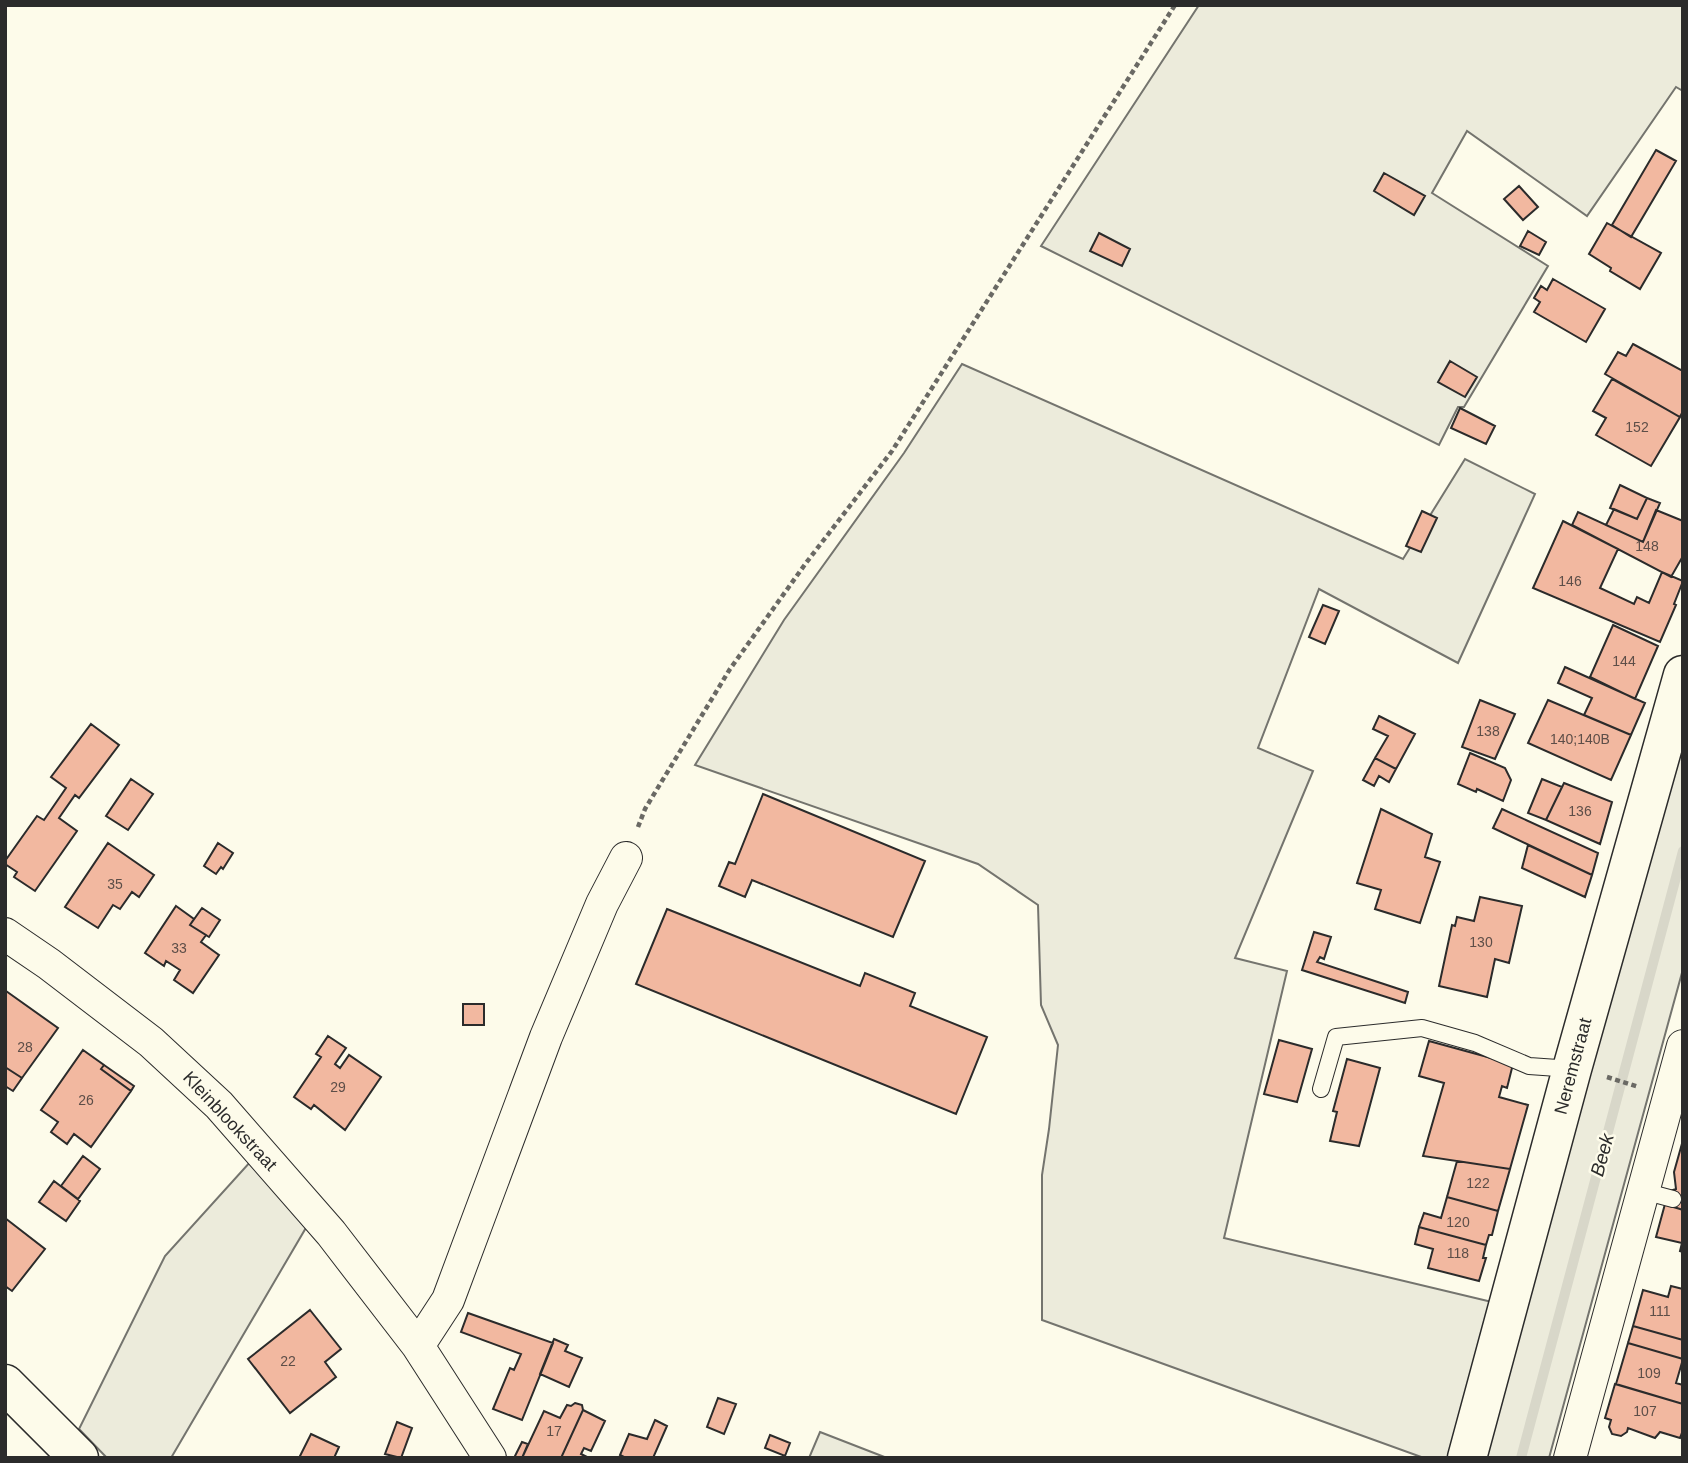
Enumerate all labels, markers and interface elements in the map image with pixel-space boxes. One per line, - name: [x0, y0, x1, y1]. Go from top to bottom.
- house number: 152: [1625, 419, 1649, 435]
- house number: 148: [1635, 538, 1659, 554]
- house number: 146: [1558, 573, 1582, 589]
- house number: 144: [1612, 653, 1636, 669]
- house number: 138: [1476, 723, 1500, 739]
- house number: 140;140B: [1550, 731, 1610, 747]
- house number: 136: [1568, 803, 1592, 819]
- house number: 35: [107, 876, 123, 892]
- house number: 130: [1469, 934, 1493, 950]
- house number: 33: [171, 940, 187, 956]
- street label: Neremstraat: [1551, 1016, 1595, 1116]
- house number: 28: [17, 1039, 33, 1055]
- street label: Kleinblookstraat: [179, 1067, 281, 1175]
- house number: 29: [330, 1079, 346, 1095]
- house number: 26: [78, 1092, 94, 1108]
- water label: Beek: [1586, 1130, 1618, 1179]
- house number: 122: [1466, 1175, 1490, 1191]
- house number: 120: [1446, 1214, 1470, 1230]
- house number: 118: [1447, 1245, 1469, 1261]
- house number: 111: [1649, 1303, 1671, 1319]
- house number: 22: [280, 1353, 296, 1369]
- house number: 109: [1637, 1365, 1661, 1381]
- house number: 107: [1633, 1403, 1657, 1419]
- house number: 17: [546, 1423, 562, 1439]

